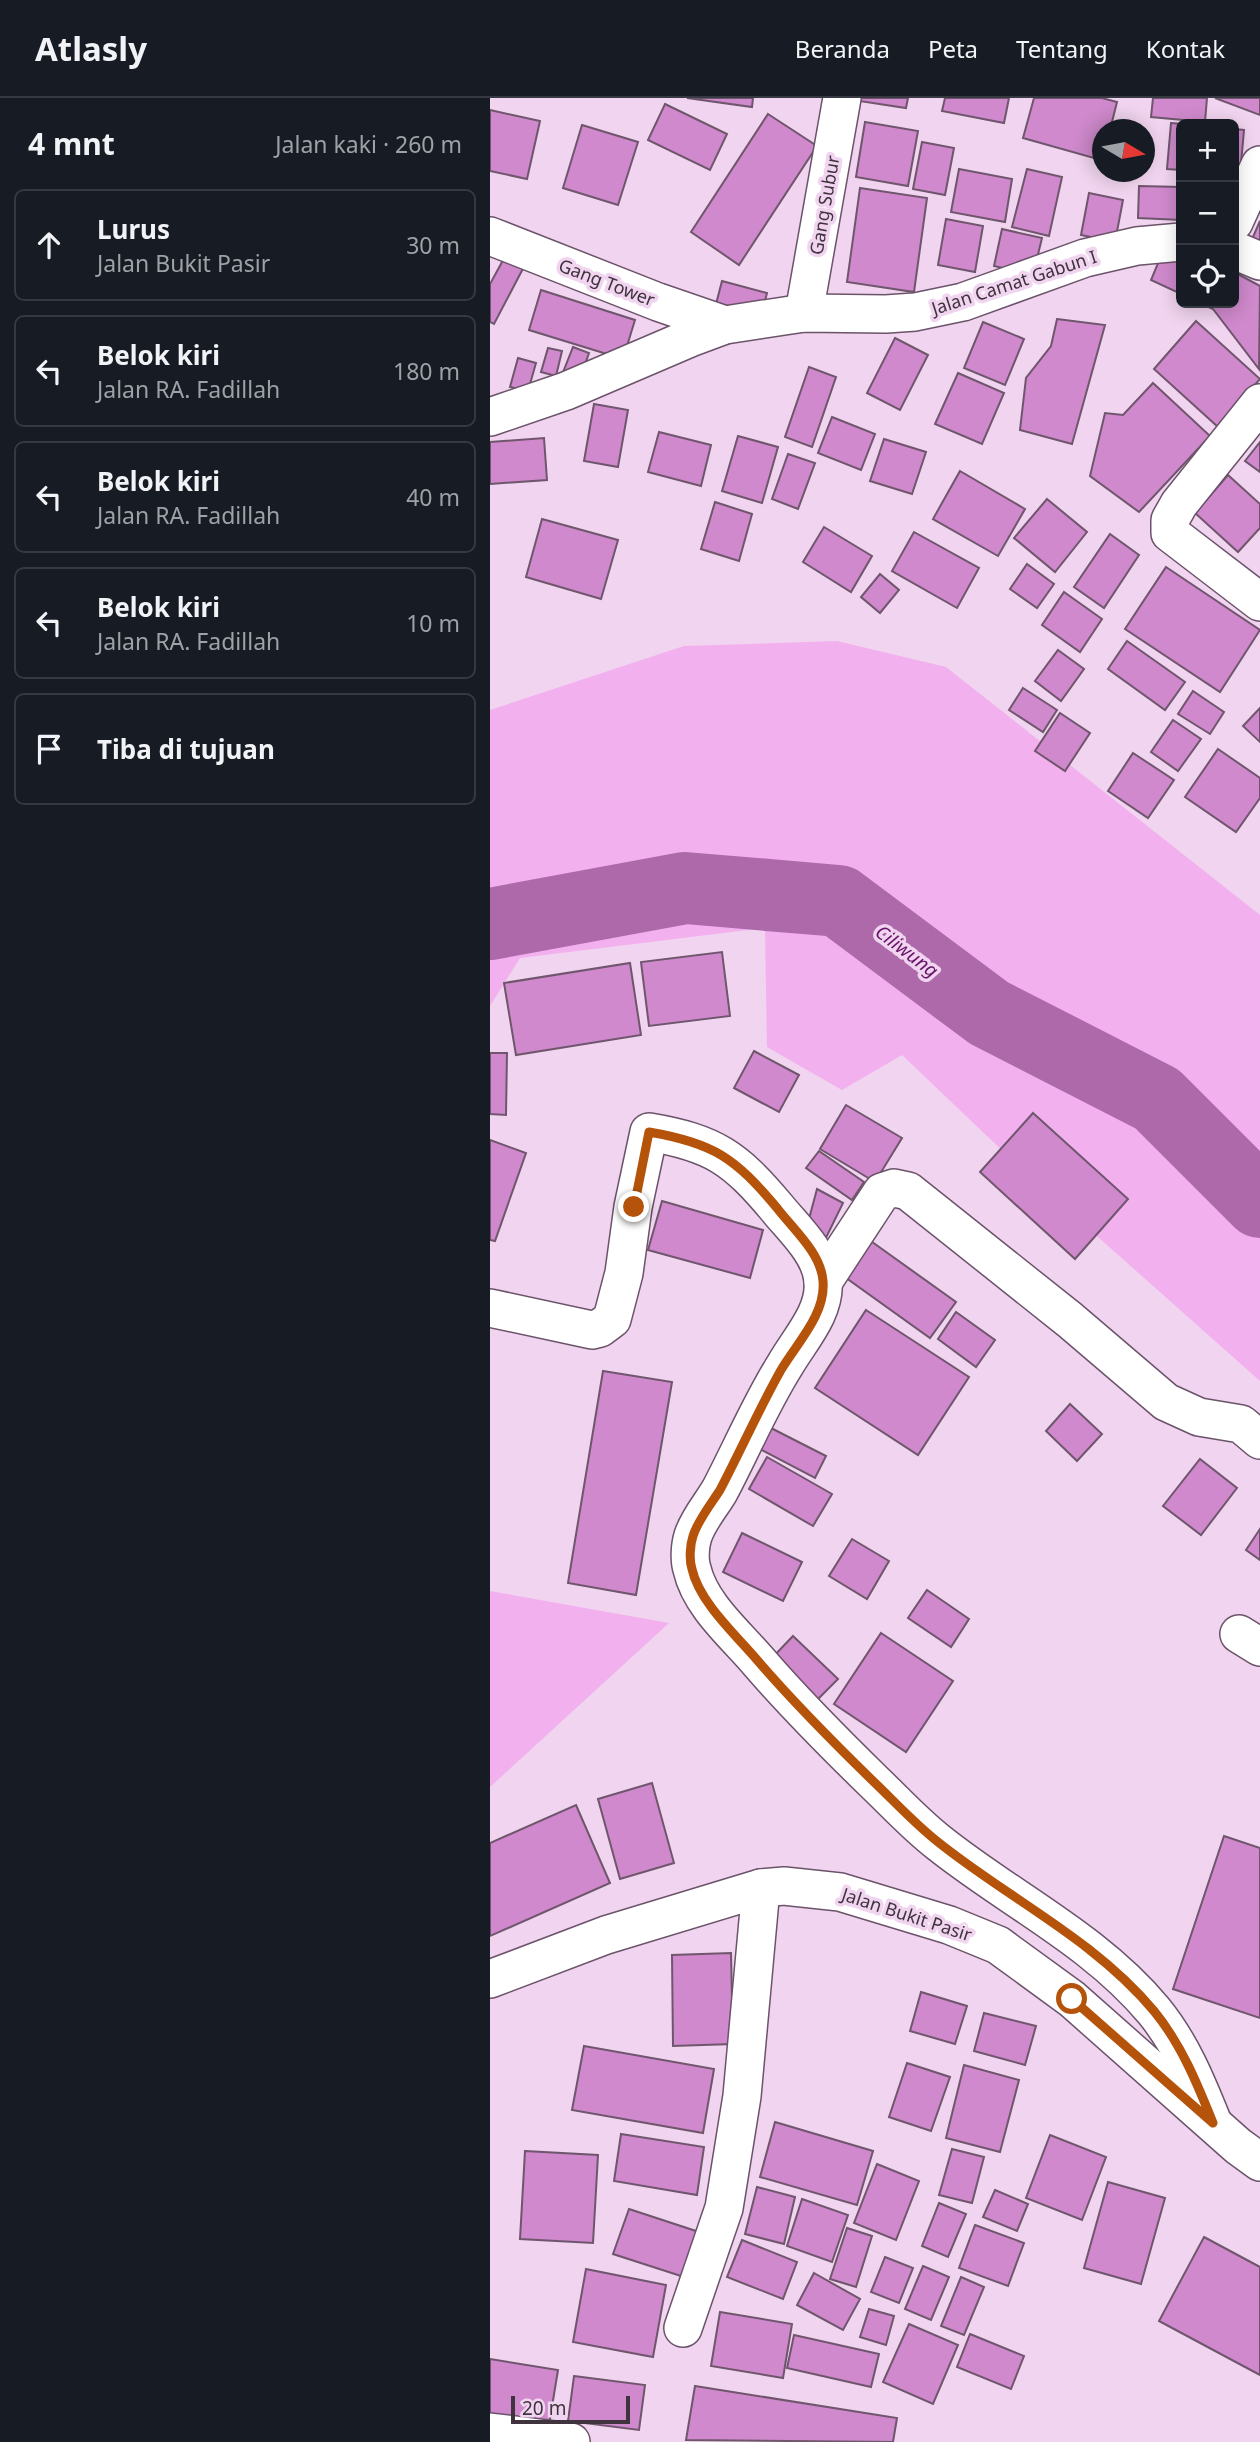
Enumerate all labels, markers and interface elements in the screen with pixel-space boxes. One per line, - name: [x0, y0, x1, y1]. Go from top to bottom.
- text: Atlasly: [35, 26, 147, 71]
- text: Beranda: [795, 32, 890, 65]
- text: Peta: [928, 32, 978, 65]
- text: Tentang: [1016, 32, 1108, 65]
- text: Kontak: [1146, 32, 1225, 65]
- north arrow: [1092, 119, 1155, 182]
- map controls: [1176, 119, 1239, 308]
- button: +: [1176, 119, 1239, 182]
- text: 4 mnt: [28, 123, 115, 164]
- text: Jalan kaki · 260 m: [275, 128, 462, 160]
- street label: Gang Subur: [803, 153, 845, 257]
- button: −: [1176, 182, 1239, 245]
- text: Lurus: [97, 211, 170, 247]
- icon: ahead: [30, 226, 68, 264]
- text: 30 m: [406, 229, 460, 261]
- street label: Jalan Camat Gabun I: [926, 244, 1100, 321]
- button: locate: [1176, 245, 1239, 308]
- text: Jalan Bukit Pasir: [97, 247, 270, 279]
- street label: Gang Tower: [556, 253, 659, 312]
- text: Belok kiri: [97, 337, 220, 373]
- icon: left: [30, 352, 68, 390]
- text: 180 m: [393, 355, 460, 387]
- text: Jalan RA. Fadillah: [97, 373, 280, 405]
- text: Belok kiri: [97, 463, 220, 499]
- icon: left: [30, 478, 68, 516]
- text: 40 m: [406, 481, 460, 513]
- text: Jalan RA. Fadillah: [97, 499, 280, 531]
- text: Belok kiri: [97, 589, 220, 625]
- icon: left: [30, 604, 68, 642]
- text: 10 m: [406, 607, 460, 639]
- text: Jalan RA. Fadillah: [97, 625, 280, 657]
- icon: arrive: [30, 730, 68, 768]
- text: Tiba di tujuan: [97, 731, 275, 767]
- water label: Ciliwung: [870, 919, 944, 983]
- route end: [618, 1191, 649, 1222]
- street label: Jalan Bukit Pasir: [837, 1881, 976, 1947]
- route start: [1056, 1983, 1087, 2014]
- scale bar: [511, 2393, 630, 2425]
- text: 20 m: [522, 2395, 566, 2421]

